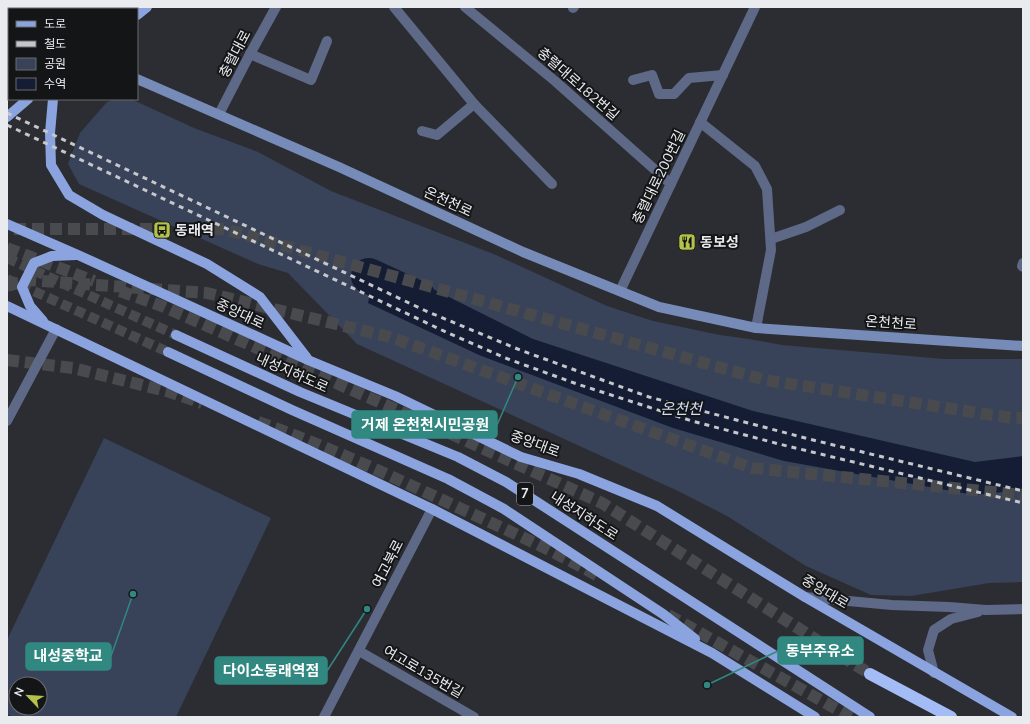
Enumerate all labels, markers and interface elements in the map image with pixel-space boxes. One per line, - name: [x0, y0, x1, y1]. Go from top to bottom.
- legend: [8, 8, 138, 100]
- text: 도로: [44, 16, 66, 32]
- street label: 충렬대로: [215, 27, 256, 81]
- text: 철도: [44, 36, 66, 52]
- street label: 충렬대로182번길: [533, 43, 623, 125]
- text: 공원: [44, 56, 66, 72]
- text: 수역: [44, 76, 66, 92]
- street label: 충렬대로200번길: [628, 127, 690, 227]
- street label: 온천천로: [421, 183, 475, 222]
- bus stop icon: 동래역: [152, 220, 172, 240]
- place label: 동래역: [175, 221, 214, 240]
- restaurant icon: 동보성: [677, 232, 697, 252]
- place label: 동보성: [700, 233, 739, 252]
- street label: 중앙대로: [213, 295, 267, 334]
- street label: 온천천로: [865, 312, 917, 334]
- street label: 내성지하도로: [253, 349, 331, 397]
- water label: 온천천: [660, 399, 704, 419]
- callout: 거제 온천천시민공원: [352, 411, 497, 438]
- text: 거제 온천천시민공원: [361, 415, 489, 435]
- street label: 중앙대로: [508, 426, 563, 462]
- road number: 7: [517, 483, 533, 505]
- street label: 내성지하도로: [546, 487, 622, 545]
- street label: 여고북로: [368, 537, 408, 591]
- street label: 중앙대로: [798, 571, 852, 613]
- callout: 동부주유소: [778, 637, 863, 664]
- street label: 여고로135번길: [379, 641, 467, 703]
- text: 동부주유소: [785, 641, 855, 661]
- callout: 내성중학교: [26, 643, 111, 670]
- text: 내성중학교: [33, 646, 103, 666]
- callout: 다이소동래역점: [215, 657, 327, 684]
- text: 다이소동래역점: [223, 661, 319, 681]
- north arrow: [8, 676, 48, 716]
- text: N: [11, 685, 28, 699]

